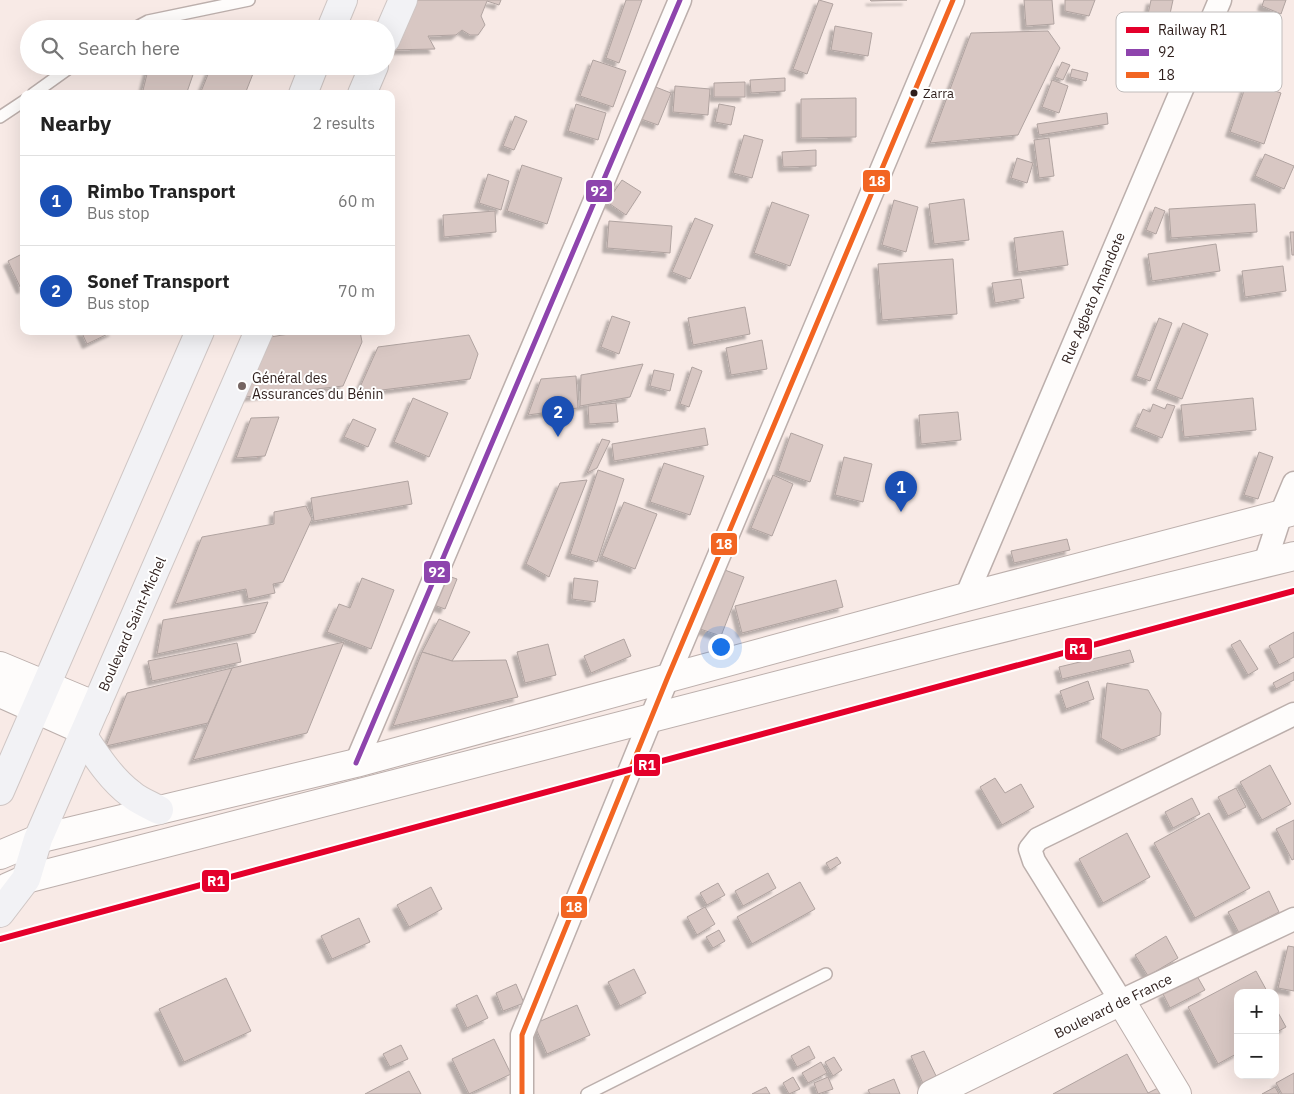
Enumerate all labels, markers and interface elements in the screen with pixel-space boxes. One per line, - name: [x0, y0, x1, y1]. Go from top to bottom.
- legend: [1116, 12, 1282, 92]
- search box: [20, 20, 395, 75]
- text: Railway R1: [1158, 21, 1227, 39]
- icon: search: [38, 34, 66, 62]
- text: Search here: [78, 36, 180, 60]
- text: 92: [1158, 43, 1175, 61]
- text: 18: [1158, 66, 1175, 84]
- place label: Zarra: [923, 85, 954, 102]
- marker: Zarra: [909, 88, 919, 98]
- text: Nearby: [40, 109, 111, 137]
- text: 2 results: [312, 113, 375, 133]
- line badge: 18: [862, 169, 891, 193]
- text: 18: [869, 172, 885, 190]
- text: Rimbo Transport: [87, 179, 236, 203]
- line badge: 92: [585, 179, 613, 203]
- text: 92: [591, 182, 607, 200]
- text: 1: [51, 191, 61, 211]
- text: 60 m: [338, 191, 375, 211]
- text: Bus stop: [87, 203, 150, 223]
- street label: Rue Agbeto Amandote: [1057, 229, 1129, 367]
- text: Sonef Transport: [87, 269, 230, 293]
- text: 2: [51, 281, 61, 301]
- text: 70 m: [338, 281, 375, 301]
- text: Bus stop: [87, 293, 150, 313]
- place label: Général des Assurances du Bénin: [252, 369, 383, 403]
- marker: Général des Assurances du Bénin: [236, 380, 248, 392]
- pin: 2: [542, 396, 574, 437]
- pin: 1: [885, 471, 917, 512]
- line badge: 18: [710, 532, 738, 556]
- text: 18: [716, 535, 732, 553]
- street label: Boulevard Saint-Michel: [94, 554, 170, 694]
- line badge: 92: [423, 560, 451, 584]
- text: 92: [429, 563, 445, 581]
- your location: [708, 634, 734, 660]
- line badge: R1: [1064, 637, 1093, 661]
- text: R1: [1069, 640, 1088, 658]
- line badge: R1: [633, 753, 661, 777]
- text: R1: [638, 756, 657, 774]
- line badge: R1: [201, 869, 230, 893]
- text: R1: [207, 872, 226, 890]
- line badge: 18: [560, 895, 588, 919]
- text: 18: [566, 898, 582, 916]
- street label: Boulevard de France: [1051, 970, 1175, 1042]
- map controls: [1234, 989, 1279, 1079]
- button: +: [1234, 989, 1279, 1034]
- button: −: [1234, 1034, 1279, 1079]

